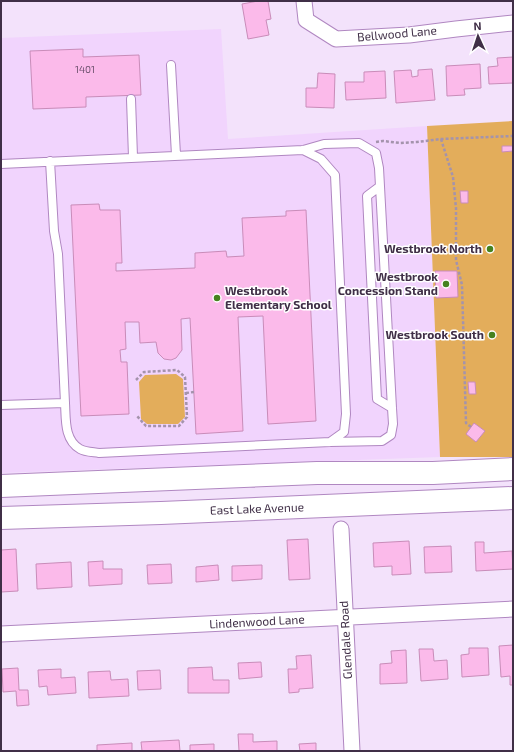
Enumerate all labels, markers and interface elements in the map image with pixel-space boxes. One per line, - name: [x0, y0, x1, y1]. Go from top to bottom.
- north arrow: [458, 16, 498, 56]
- text: N: [473, 19, 482, 32]
- street label: Bellwood Lane: [356, 23, 437, 43]
- house number: 1401: [75, 63, 95, 75]
- place label: Westbrook North: [384, 241, 482, 255]
- marker: Westbrook North: [485, 244, 495, 254]
- place label: Westbrook Concession Stand: [338, 269, 438, 297]
- marker: Westbrook Concession Stand: [441, 279, 451, 289]
- place label: Westbrook Elementary School: [225, 283, 332, 312]
- marker: Westbrook Elementary School: [212, 293, 222, 303]
- place label: Westbrook South: [386, 327, 484, 341]
- marker: Westbrook South: [487, 330, 497, 340]
- street label: East Lake Avenue: [210, 499, 304, 517]
- street label: Glendale Road: [336, 601, 354, 680]
- street label: Lindenwood Lane: [209, 612, 305, 630]

